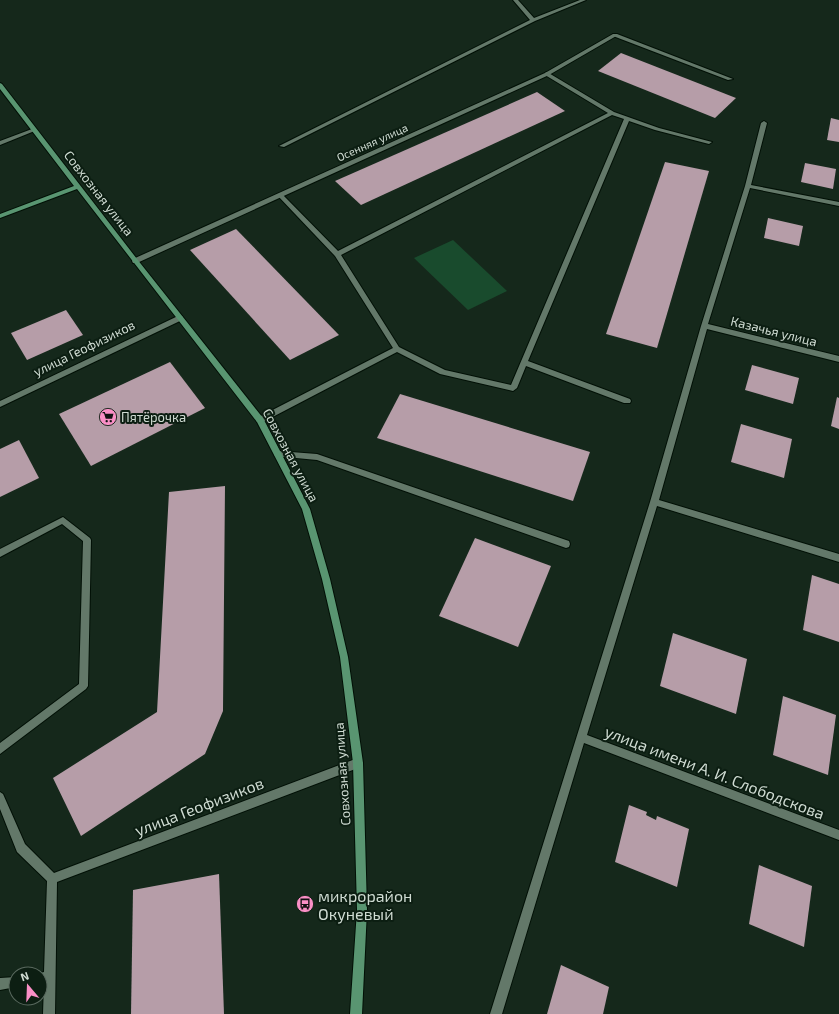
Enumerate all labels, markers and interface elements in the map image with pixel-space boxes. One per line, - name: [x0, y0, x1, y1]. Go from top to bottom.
- street label: Осенняя улица: [334, 121, 410, 164]
- street label: Совхозная улица: [61, 147, 137, 239]
- street label: Казачья улица: [729, 313, 819, 349]
- street label: улица Геофизиков: [31, 316, 137, 380]
- street label: Совхозная улица: [260, 406, 322, 504]
- supermarket icon: Пятёрочка: [98, 407, 118, 427]
- place label: Пятёрочка: [121, 409, 186, 425]
- street label: улица имени А. И. Слободскова: [602, 721, 828, 824]
- street label: Совхозная улица: [330, 722, 354, 826]
- street label: улица Геофизиков: [132, 773, 267, 840]
- place label: микрорайон Окуневый: [318, 886, 412, 924]
- bus stop icon: микрорайон Окуневый: [295, 894, 315, 914]
- north arrow: [8, 966, 48, 1006]
- text: N: [19, 969, 31, 984]

